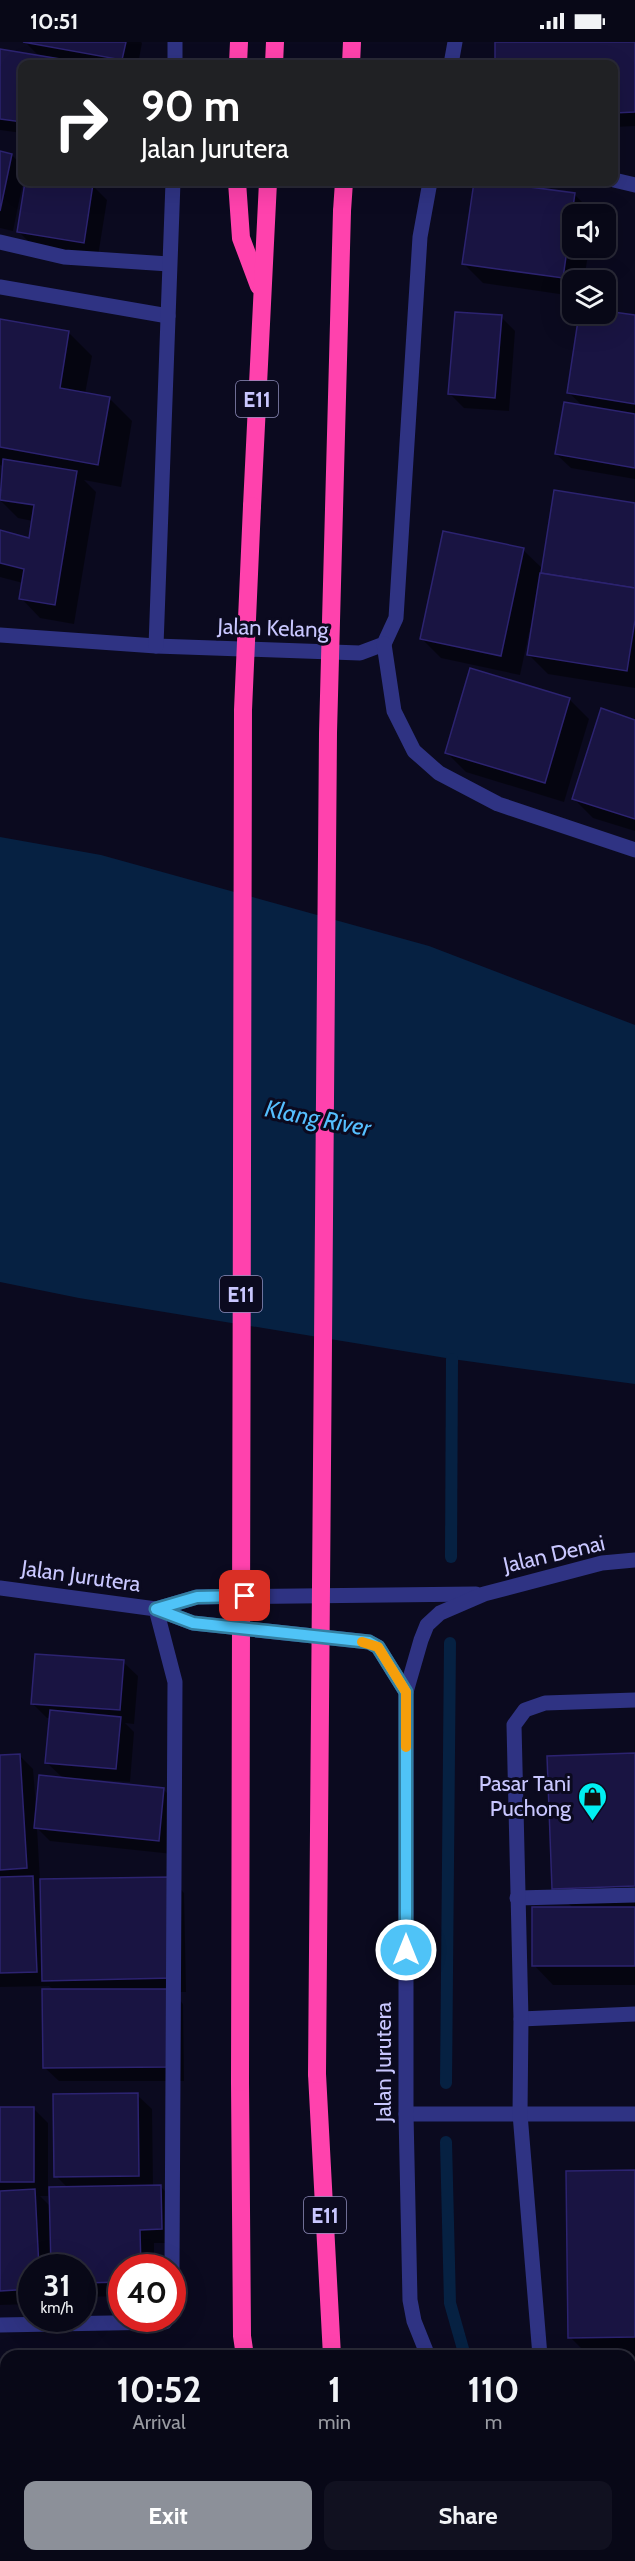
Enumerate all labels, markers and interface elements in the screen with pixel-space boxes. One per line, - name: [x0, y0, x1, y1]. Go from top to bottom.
- text: 10:51: [30, 8, 78, 35]
- text: 90 m: [141, 80, 240, 132]
- icon: right: [42, 84, 120, 162]
- text: Jalan Jurutera: [141, 132, 289, 165]
- map controls: [562, 204, 616, 324]
- button: sound: [562, 204, 616, 258]
- button: layers: [562, 270, 616, 324]
- road number: E11: [236, 381, 278, 417]
- street label: Jalan Kelang: [216, 613, 330, 643]
- water label: Klang River: [263, 1094, 375, 1143]
- road number: E11: [220, 1276, 262, 1312]
- street label: Jalan Denai: [500, 1529, 608, 1579]
- street label: Jalan Jurutera: [19, 1554, 143, 1598]
- pin: [219, 1570, 270, 1621]
- icon: arrive: [228, 1579, 261, 1612]
- place label: Pasar Tani Puchong: [479, 1770, 572, 1822]
- shop icon: Pasar Tani Puchong: [576, 1780, 608, 1822]
- position arrow: [374, 1918, 438, 1982]
- street label: Jalan Jurutera: [370, 2001, 397, 2123]
- road number: E11: [304, 2197, 346, 2233]
- speed limit sign: 40: [108, 2254, 186, 2332]
- text: 31: [43, 2267, 71, 2304]
- text: km/h: [41, 2299, 73, 2317]
- text: 10:52: [116, 2367, 202, 2411]
- text: 1: [328, 2367, 341, 2411]
- text: 110: [468, 2367, 519, 2411]
- text: Arrival: [132, 2410, 186, 2434]
- text: min: [318, 2410, 351, 2434]
- text: m: [485, 2410, 502, 2434]
- button: Exit: [24, 2481, 312, 2550]
- button: Share: [324, 2481, 612, 2550]

